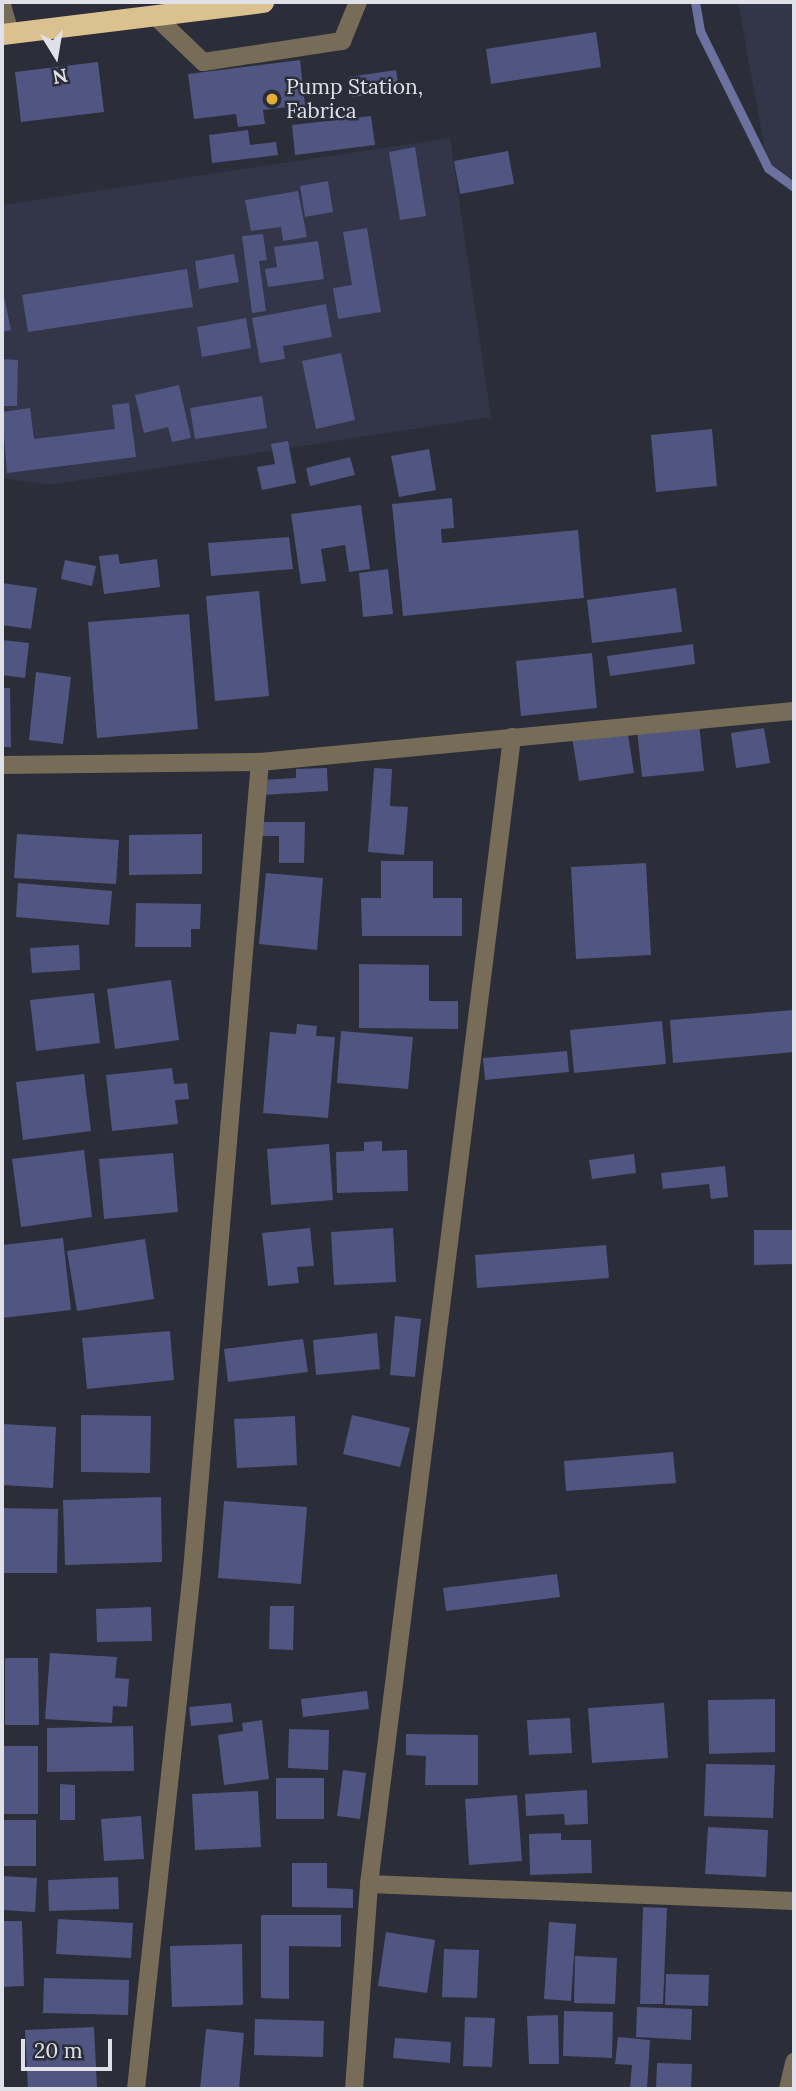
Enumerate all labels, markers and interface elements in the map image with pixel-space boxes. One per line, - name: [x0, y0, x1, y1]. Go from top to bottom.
- north arrow: [21, 21, 91, 91]
- text: N: [51, 63, 70, 90]
- place label: Pump Station, Fabrica: [286, 74, 423, 124]
- marker: Pump Station, Fabrica: [264, 91, 280, 107]
- scale bar: [24, 2024, 116, 2068]
- text: 20 m: [34, 2037, 83, 2064]

